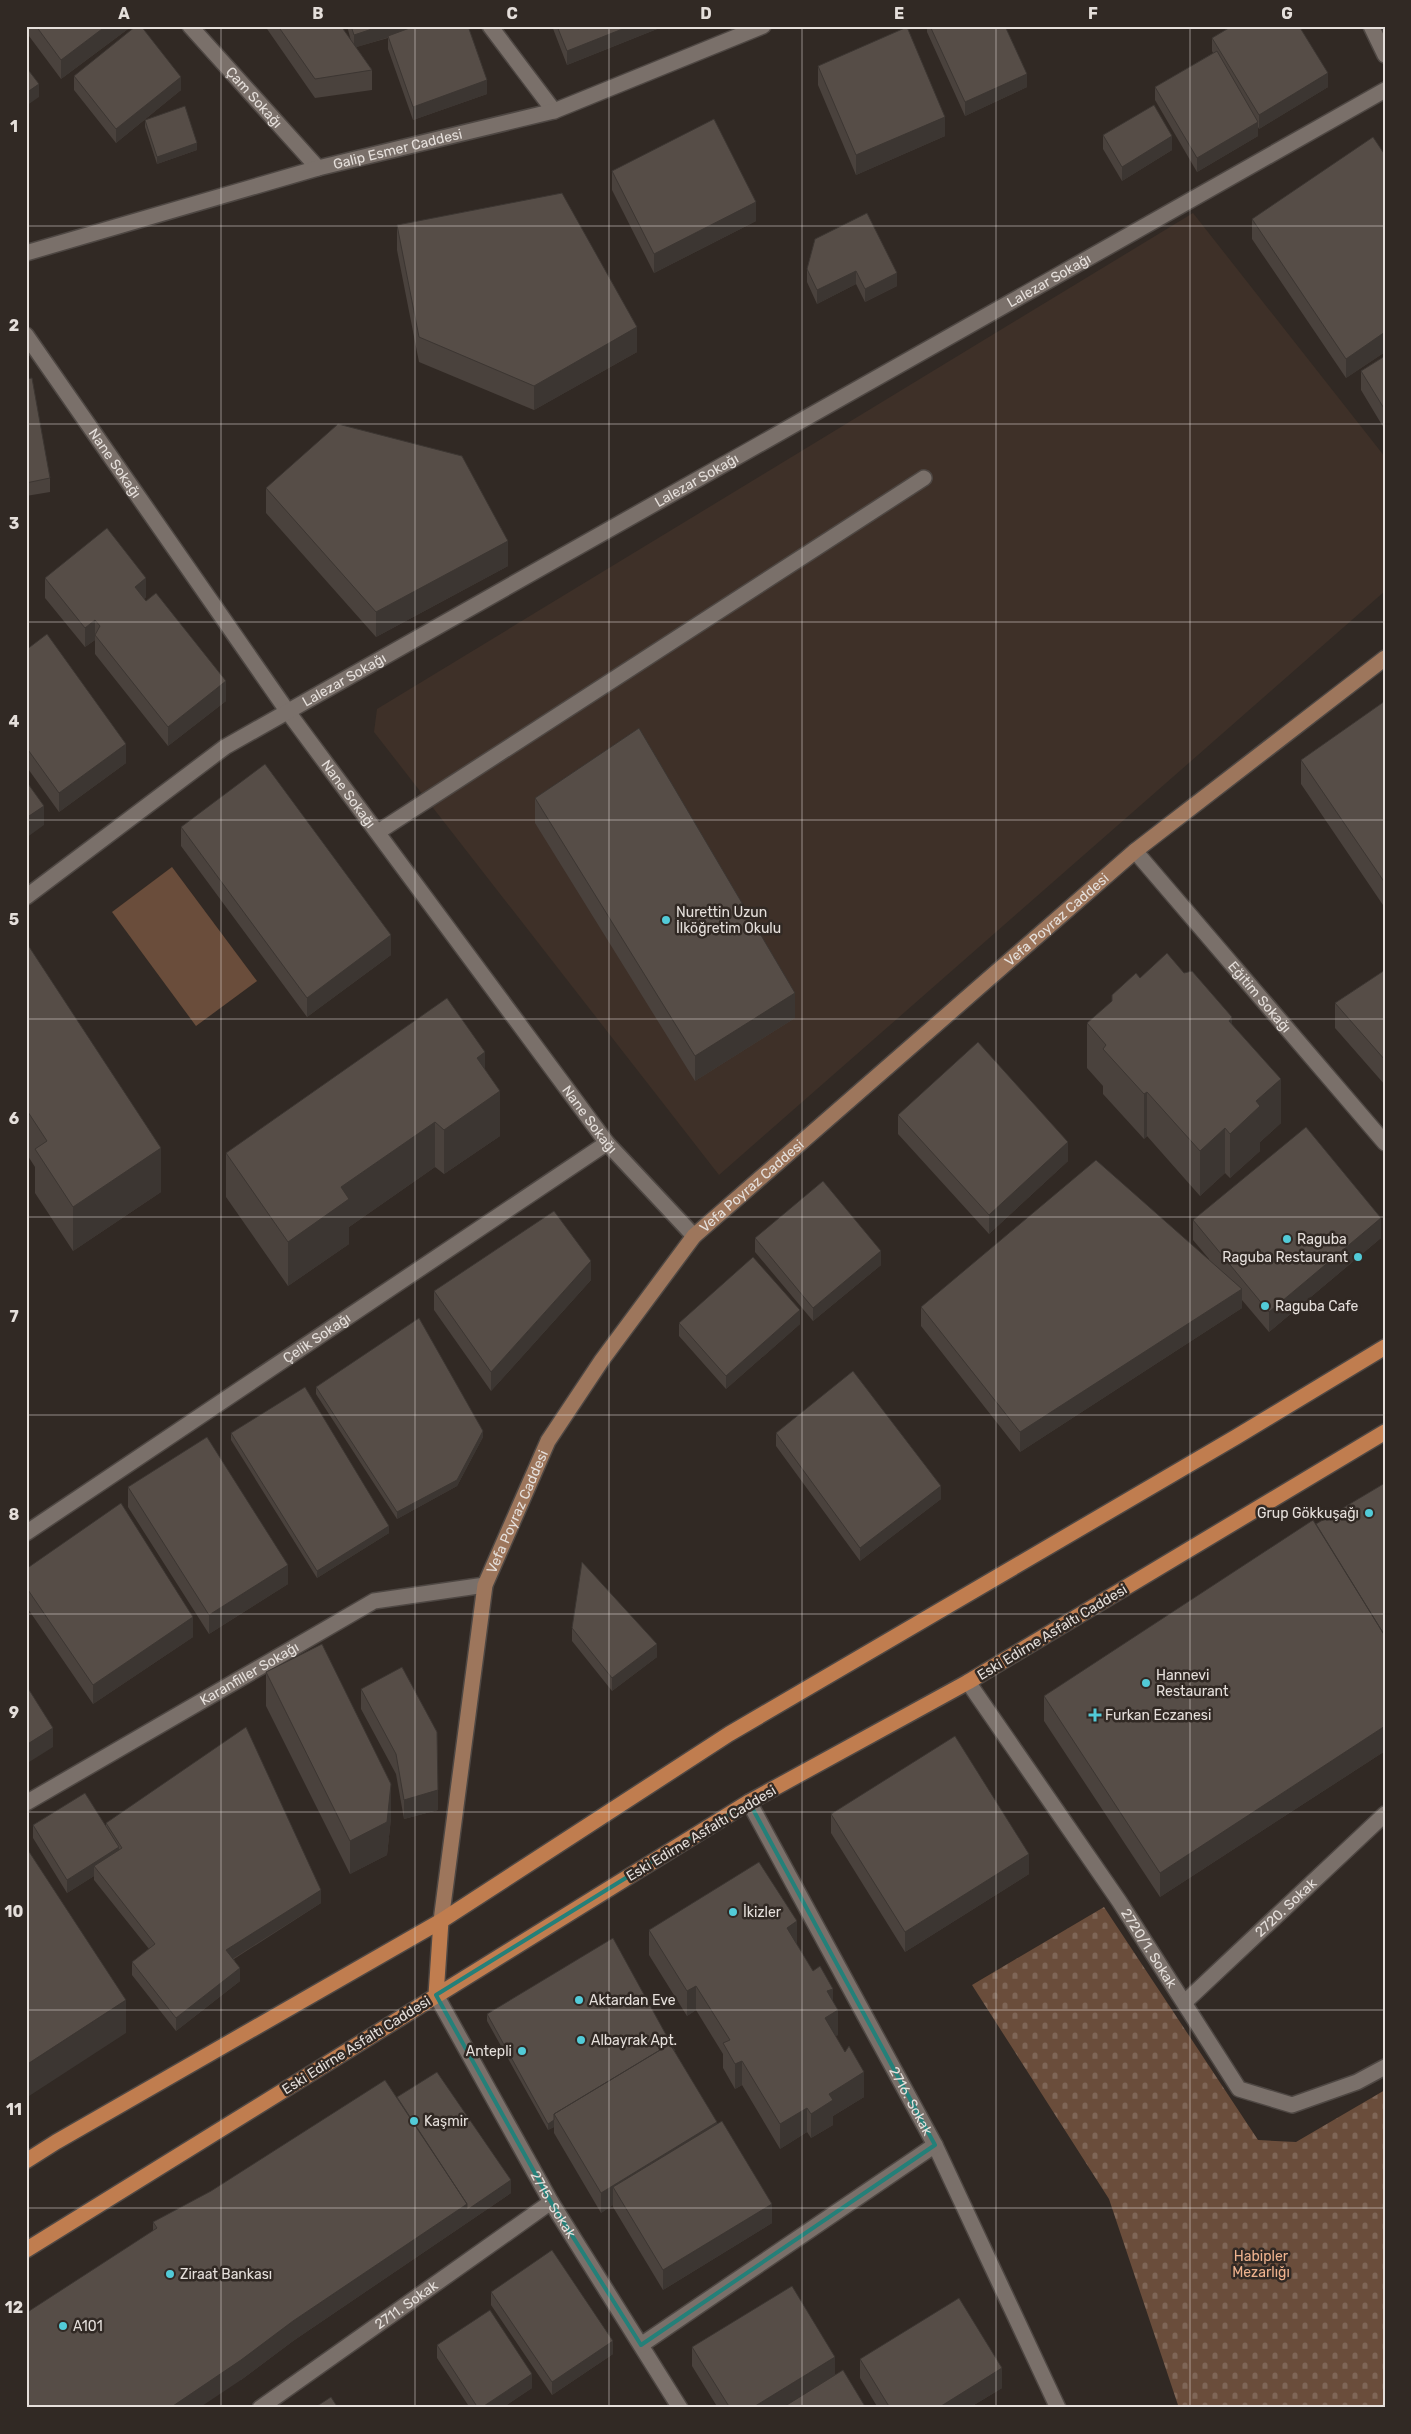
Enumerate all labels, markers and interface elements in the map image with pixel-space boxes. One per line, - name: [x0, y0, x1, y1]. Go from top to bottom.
- text: A: [118, 4, 130, 23]
- text: B: [312, 4, 324, 23]
- text: C: [506, 4, 518, 23]
- text: D: [700, 4, 712, 23]
- text: E: [894, 4, 904, 23]
- text: F: [1088, 4, 1098, 23]
- text: G: [1281, 4, 1293, 23]
- street label: Çam Sokağı: [222, 64, 286, 132]
- text: 1: [10, 117, 18, 136]
- street label: Galip Esmer Caddesi: [331, 125, 464, 173]
- street label: Lalezar Sokağı: [1004, 250, 1094, 311]
- text: 2: [9, 316, 19, 335]
- street label: Nane Sokağı: [85, 425, 145, 501]
- street label: Lalezar Sokağı: [652, 450, 742, 511]
- text: 3: [9, 514, 19, 533]
- street label: Lalezar Sokağı: [299, 650, 389, 710]
- text: 4: [9, 712, 20, 731]
- street label: Nane Sokağı: [317, 757, 379, 832]
- street label: Vefa Poyraz Caddesi: [1001, 870, 1112, 970]
- place label: Nurettin Uzun İlköğretim Okulu: [676, 904, 781, 937]
- text: 5: [9, 910, 19, 929]
- marker: Nurettin Uzun İlköğretim Okulu: [660, 914, 672, 926]
- street label: Eğitim Sokağı: [1224, 958, 1295, 1036]
- street label: Nane Sokağı: [558, 1082, 620, 1157]
- text: 6: [9, 1109, 19, 1128]
- street label: Vefa Poyraz Caddesi: [696, 1136, 807, 1236]
- place label: Raguba: [1297, 1231, 1347, 1248]
- marker: Raguba: [1281, 1233, 1293, 1245]
- place label: Raguba Restaurant: [1222, 1249, 1349, 1266]
- marker: Raguba Restaurant: [1352, 1251, 1364, 1263]
- place label: Raguba Cafe: [1275, 1298, 1358, 1315]
- marker: Raguba Cafe: [1259, 1300, 1271, 1312]
- text: 7: [9, 1307, 19, 1326]
- street label: Çelik Sokağı: [280, 1310, 354, 1367]
- street label: Vefa Poyraz Caddesi: [483, 1448, 552, 1576]
- text: 8: [9, 1505, 20, 1524]
- place label: Grup Gökkuşağı: [1257, 1505, 1359, 1522]
- marker: Grup Gökkuşağı: [1363, 1507, 1375, 1519]
- street label: Eski Edirne Asfaltı Caddesi: [974, 1581, 1130, 1684]
- street label: Karanfiller Sokağı: [197, 1639, 302, 1709]
- place label: Hannevi Restaurant: [1156, 1667, 1229, 1700]
- marker: Hannevi Restaurant: [1140, 1677, 1152, 1689]
- text: 9: [9, 1703, 19, 1722]
- place label: Furkan Eczanesi: [1105, 1707, 1211, 1724]
- marker: Furkan Eczanesi: [1089, 1709, 1101, 1721]
- street label: Eski Edirne Asfaltı Caddesi: [623, 1782, 779, 1885]
- street label: 2720. Sokak: [1252, 1874, 1321, 1941]
- text: 10: [5, 1902, 24, 1921]
- place label: İkizler: [743, 1904, 782, 1921]
- marker: İkizler: [727, 1906, 739, 1918]
- street label: 2720/1. Sokak: [1117, 1906, 1181, 1992]
- place label: Aktardan Eve: [589, 1992, 676, 2009]
- street label: Eski Edirne Asfaltı Caddesi: [279, 1993, 434, 2098]
- marker: Aktardan Eve: [573, 1994, 585, 2006]
- place label: Albayrak Apt.: [591, 2032, 677, 2049]
- marker: Albayrak Apt.: [575, 2034, 587, 2046]
- place label: Antepli: [466, 2043, 512, 2060]
- marker: Antepli: [516, 2045, 528, 2057]
- street label: 2716. Sokak: [885, 2064, 937, 2139]
- text: 11: [6, 2100, 22, 2119]
- place label: Kaşmir: [424, 2113, 469, 2130]
- marker: Kaşmir: [408, 2115, 420, 2127]
- street label: 2715. Sokak: [526, 2168, 580, 2242]
- park label: Habipler Mezarlığı: [1232, 2248, 1290, 2281]
- place label: Ziraat Bankası: [180, 2266, 272, 2283]
- marker: Ziraat Bankası: [164, 2268, 176, 2280]
- street label: 2711. Sokak: [372, 2276, 442, 2333]
- text: 12: [5, 2298, 23, 2317]
- place label: A101: [73, 2318, 103, 2335]
- marker: A101: [57, 2320, 69, 2332]

